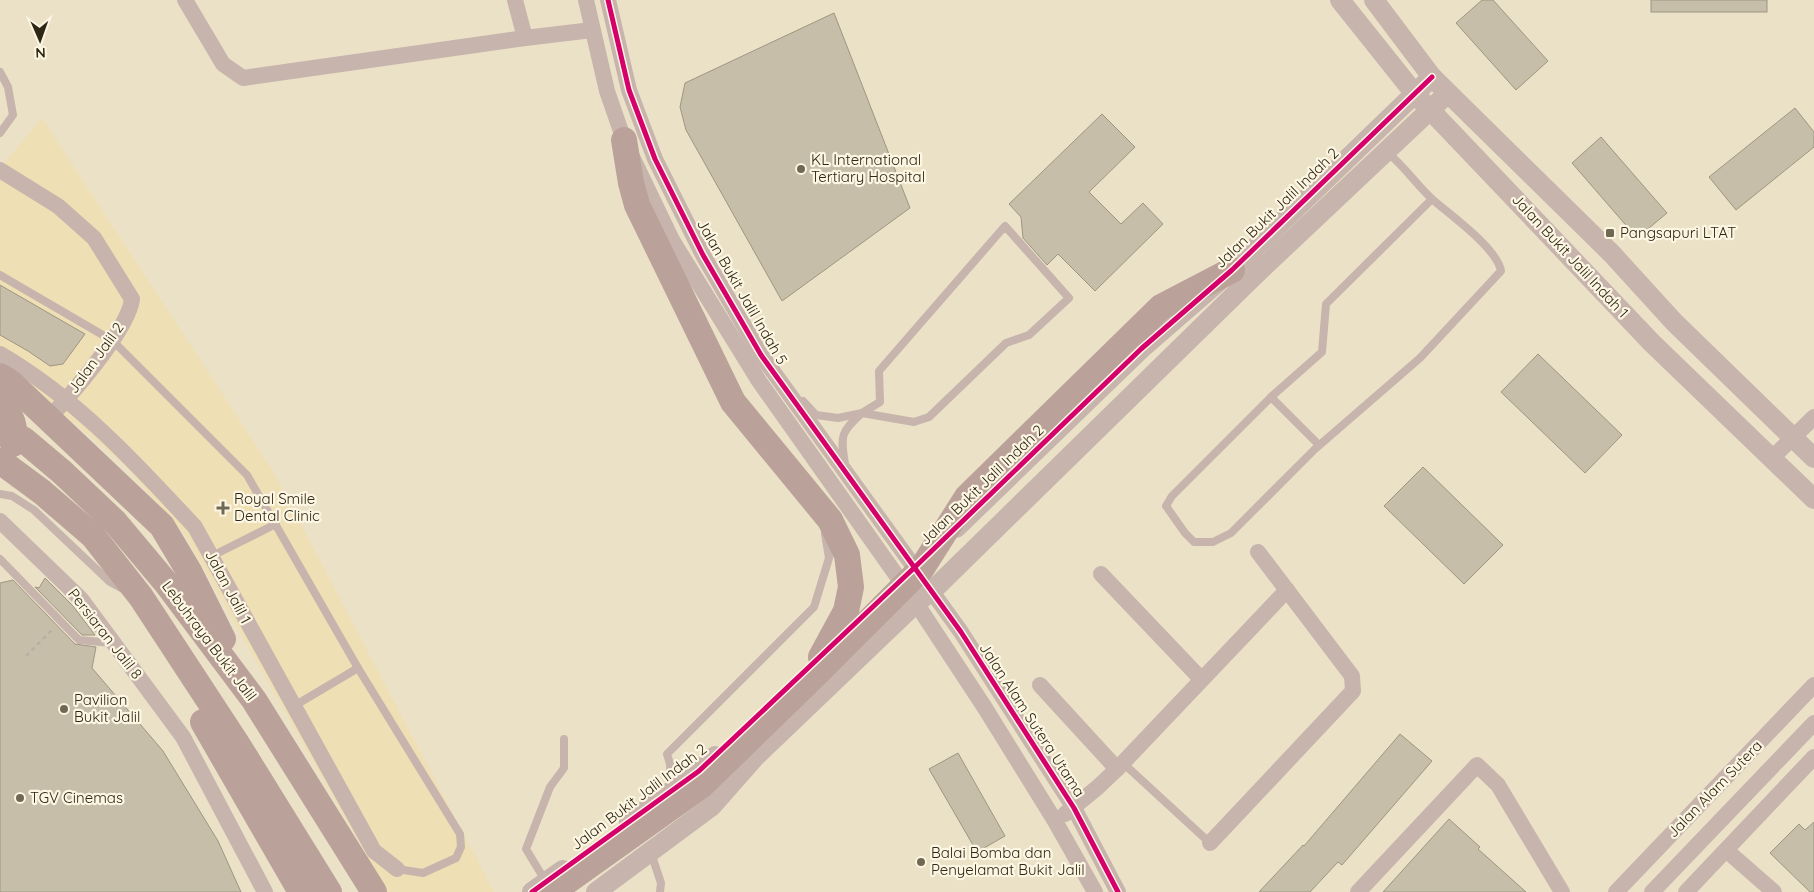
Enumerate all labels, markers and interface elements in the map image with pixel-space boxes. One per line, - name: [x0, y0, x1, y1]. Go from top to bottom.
- north arrow: [15, 15, 65, 65]
- text: N: [35, 44, 46, 62]
- street label: Jalan Bukit Jalil Indah 2: [1211, 143, 1343, 272]
- place label: KL International Tertiary Hospital: [811, 150, 925, 186]
- marker: KL International Tertiary Hospital: [795, 163, 807, 175]
- street label: Jalan Bukit Jalil Indah 1: [1508, 190, 1633, 322]
- street label: Jalan Bukit Jalil Indah 5: [693, 216, 792, 368]
- place label: Pangsapuri LTAT: [1620, 223, 1736, 242]
- marker: Pangsapuri LTAT: [1604, 227, 1616, 239]
- street label: Jalan Jalil 2: [63, 318, 128, 397]
- street label: Jalan Bukit Jalil Indah 2: [916, 420, 1048, 549]
- place label: Royal Smile Dental Clinic: [234, 489, 320, 525]
- marker: Royal Smile Dental Clinic: [216, 501, 230, 515]
- street label: Jalan Jalil 1: [201, 547, 256, 627]
- street label: Lebuhraya Bukit Jalil: [158, 577, 261, 705]
- street label: Persiaran Jalil 8: [64, 585, 147, 683]
- street label: Jalan Alam Sutera Utama: [975, 639, 1089, 800]
- place label: Pavilion Bukit Jalil: [74, 690, 141, 726]
- marker: Pavilion Bukit Jalil: [58, 703, 70, 715]
- street label: Jalan Alam Sutera: [1663, 736, 1766, 841]
- street label: Jalan Bukit Jalil Indah 2: [567, 739, 710, 854]
- place label: TGV Cinemas: [30, 788, 123, 807]
- marker: TGV Cinemas: [14, 792, 26, 804]
- place label: Balai Bomba dan Penyelamat Bukit Jalil: [931, 843, 1085, 879]
- marker: Balai Bomba dan Penyelamat Bukit Jalil: [915, 856, 927, 868]

